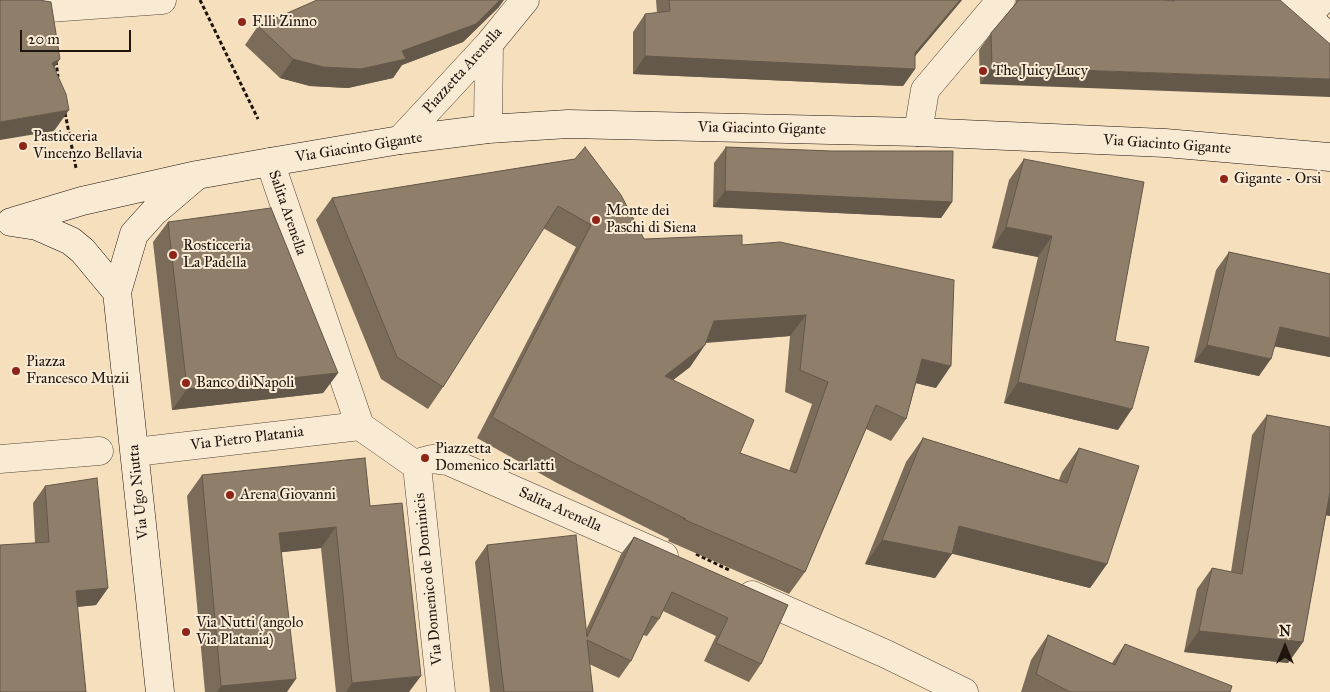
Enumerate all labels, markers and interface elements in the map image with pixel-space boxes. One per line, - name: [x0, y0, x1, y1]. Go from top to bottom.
- place label: F.lli Zinno: [252, 13, 317, 31]
- marker: F.lli Zinno: [236, 16, 248, 28]
- scale bar: [22, 20, 134, 52]
- street label: Piazzetta Arenella: [419, 24, 507, 118]
- text: 20 m: [28, 30, 60, 48]
- place label: The Juicy Lucy: [993, 62, 1088, 80]
- marker: The Juicy Lucy: [977, 65, 989, 77]
- street label: Via Giacinto Gigante: [698, 119, 826, 139]
- place label: Pasticceria Vincenzo Bellavia: [33, 128, 142, 163]
- street label: Via Giacinto Gigante: [294, 129, 424, 167]
- street label: Via Giacinto Gigante: [1102, 132, 1232, 158]
- marker: Pasticceria Vincenzo Bellavia: [17, 140, 29, 152]
- street label: Salita Arenella: [264, 168, 310, 258]
- place label: Gigante - Orsi: [1234, 170, 1321, 188]
- marker: Gigante - Orsi: [1218, 173, 1230, 185]
- place label: Monte dei Paschi di Siena: [606, 202, 696, 237]
- marker: Monte dei Paschi di Siena: [590, 214, 602, 226]
- place label: Rosticceria La Padella: [183, 237, 251, 272]
- marker: Rosticceria La Padella: [167, 249, 179, 261]
- place label: Piazza Francesco Muzii: [26, 353, 129, 388]
- marker: Piazza Francesco Muzii: [10, 365, 22, 377]
- place label: Banco di Napoli: [196, 374, 294, 392]
- marker: Banco di Napoli: [180, 377, 192, 389]
- street label: Via Pietro Platania: [189, 423, 305, 455]
- place label: Piazzetta Domenico Scarlatti: [435, 440, 555, 475]
- street label: Via Ugo Niutta: [125, 444, 153, 540]
- marker: Piazzetta Domenico Scarlatti: [419, 452, 431, 464]
- street label: Salita Arenella: [516, 484, 604, 536]
- place label: Arena Giovanni: [240, 486, 336, 504]
- marker: Arena Giovanni: [224, 489, 236, 501]
- street label: Via Domenico de Dominicis: [411, 492, 447, 666]
- place label: Via Nutti (angolo Via Platania): [196, 614, 303, 649]
- north arrow: [1260, 622, 1310, 672]
- text: N: [1279, 623, 1291, 640]
- marker: Via Nutti (angolo Via Platania): [180, 626, 192, 638]

